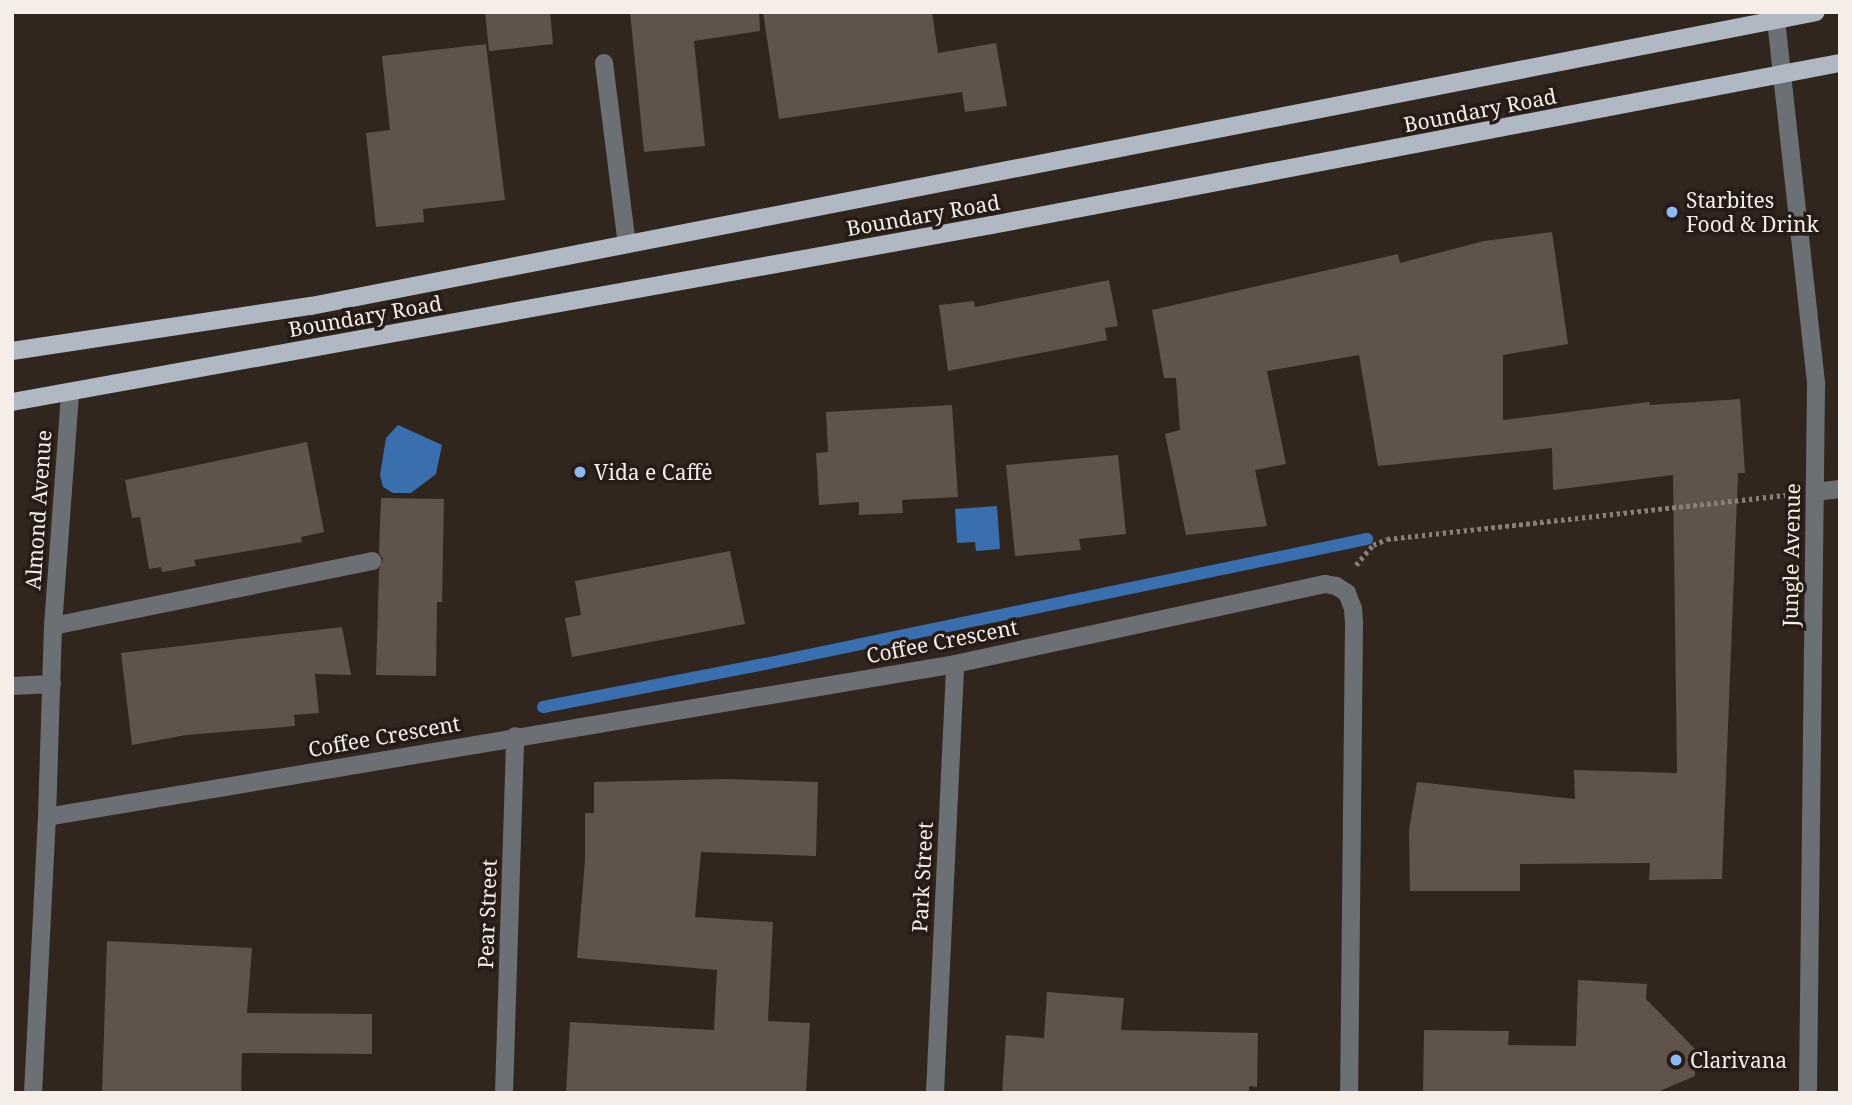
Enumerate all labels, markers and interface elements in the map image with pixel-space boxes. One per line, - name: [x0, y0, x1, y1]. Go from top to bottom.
- street label: Boundary Road: [1401, 83, 1559, 137]
- place label: Starbites Food & Drink: [1686, 187, 1819, 237]
- street label: Boundary Road: [844, 189, 1002, 241]
- marker: Starbites Food & Drink: [1664, 204, 1680, 220]
- street label: Boundary Road: [286, 290, 444, 342]
- street label: Almond Avenue: [20, 429, 56, 591]
- place label: Vida e Caffė: [594, 459, 713, 485]
- marker: Vida e Caffė: [572, 464, 588, 480]
- street label: Jungle Avenue: [1777, 483, 1805, 627]
- street label: Coffee Crescent: [864, 614, 1020, 668]
- street label: Coffee Crescent: [306, 710, 462, 762]
- street label: Park Street: [907, 821, 937, 933]
- street label: Pear Street: [472, 859, 502, 969]
- place label: Clarivana: [1690, 1047, 1787, 1073]
- marker: Clarivana: [1668, 1052, 1684, 1068]

